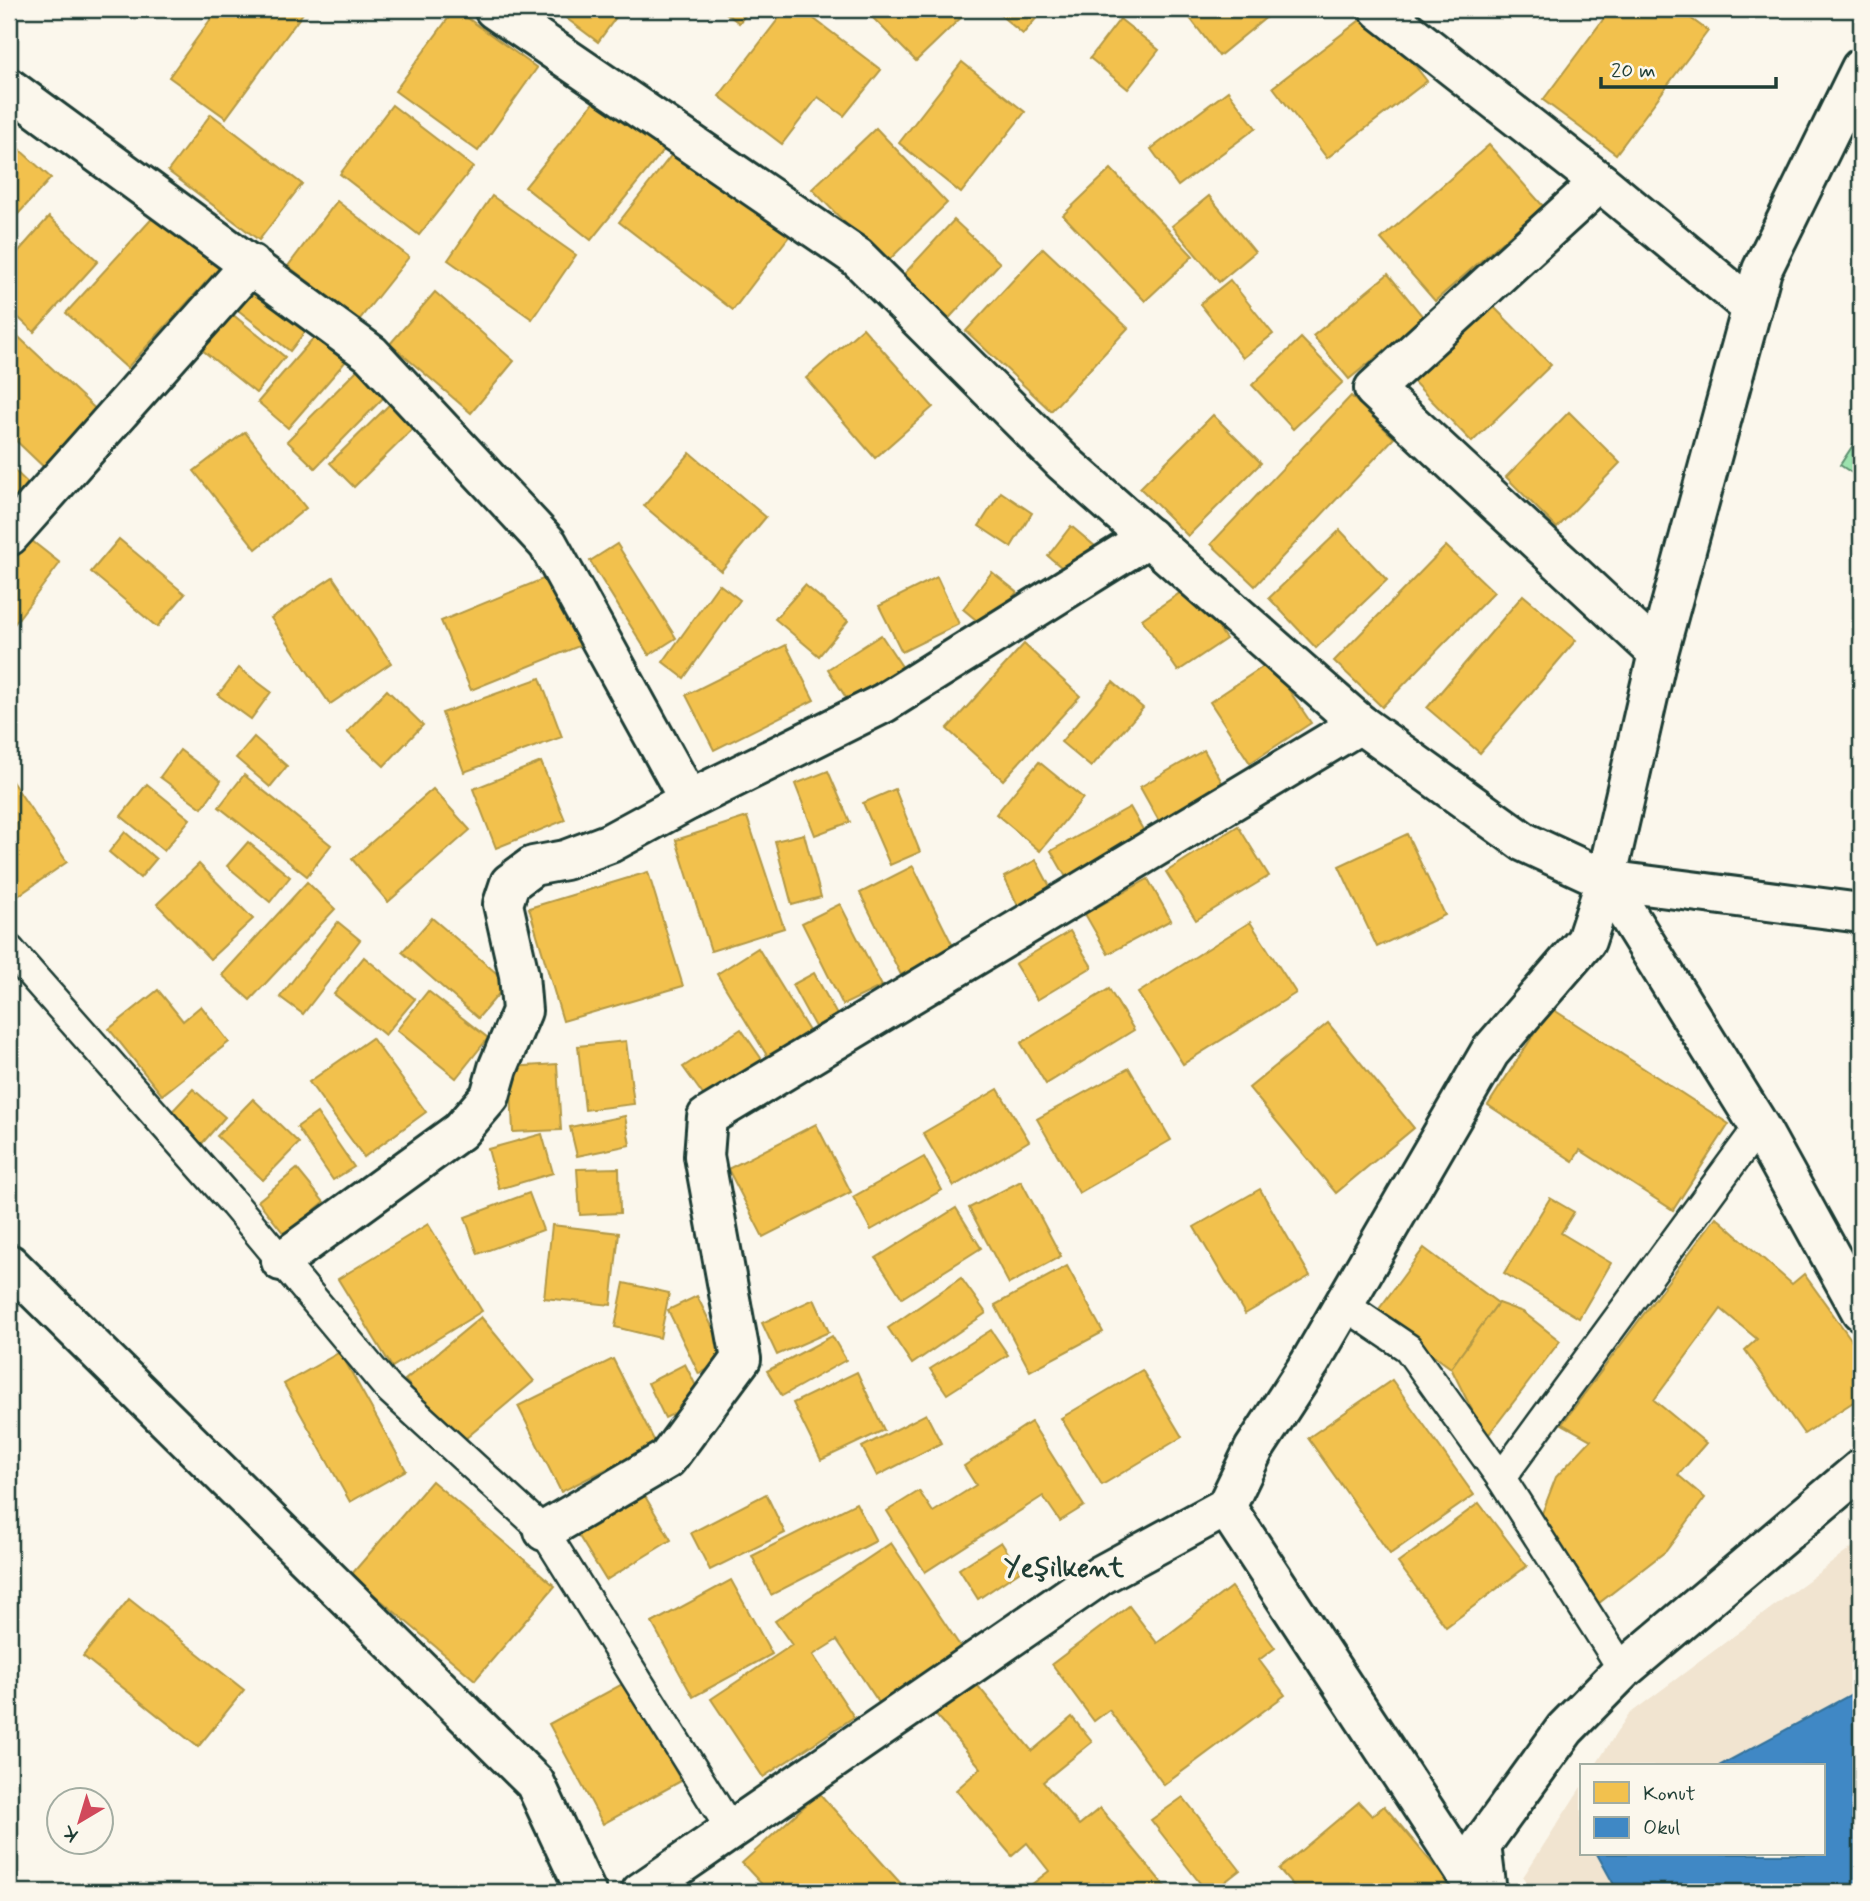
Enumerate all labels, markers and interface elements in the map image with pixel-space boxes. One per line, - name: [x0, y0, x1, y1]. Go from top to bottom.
- scale bar: [1601, 46, 1776, 90]
- text: 20 m: [1611, 57, 1656, 85]
- district label: Yeşilkent: [1004, 1552, 1125, 1586]
- legend: [1580, 1764, 1825, 1856]
- text: Konut: [1643, 1780, 1696, 1808]
- north arrow: [46, 1786, 116, 1856]
- text: Okul: [1643, 1814, 1680, 1842]
- text: K: [57, 1819, 83, 1847]

